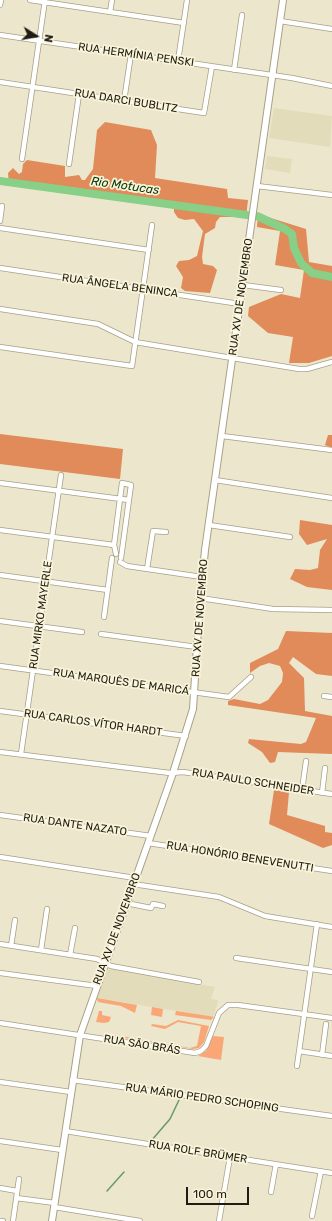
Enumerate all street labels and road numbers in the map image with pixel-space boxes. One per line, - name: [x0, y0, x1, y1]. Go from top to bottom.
- street label: RUA HERMÍNIA PENSKI: [77, 40, 195, 70]
- street label: RUA DARCI BUBLITZ: [73, 86, 179, 116]
- street label: RUA XV DE NOVEMBRO: [226, 238, 256, 356]
- street label: RUA ÂNGELA BENINCA: [61, 271, 179, 301]
- street label: RUA XV DE NOVEMBRO: [189, 559, 211, 677]
- street label: RUA MIRKO MAYERLE: [27, 560, 55, 670]
- street label: RUA MARQUÊS DE MARICÁ: [52, 666, 190, 698]
- street label: RUA CARLOS VÍTOR HARDT: [23, 707, 163, 739]
- street label: RUA PAULO SCHNEIDER: [191, 766, 315, 798]
- street label: RUA DANTE NAZATO: [22, 811, 128, 839]
- street label: RUA HONÓRIO BENEVENUTTI: [165, 839, 315, 875]
- street label: RUA XV DE NOVEMBRO: [91, 871, 143, 987]
- street label: RUA SÃO BRÁS: [103, 1032, 181, 1058]
- street label: RUA MÁRIO PEDRO SCHOPING: [125, 1081, 279, 1115]
- street label: RUA ROLF BRÜMER: [148, 1138, 248, 1166]

